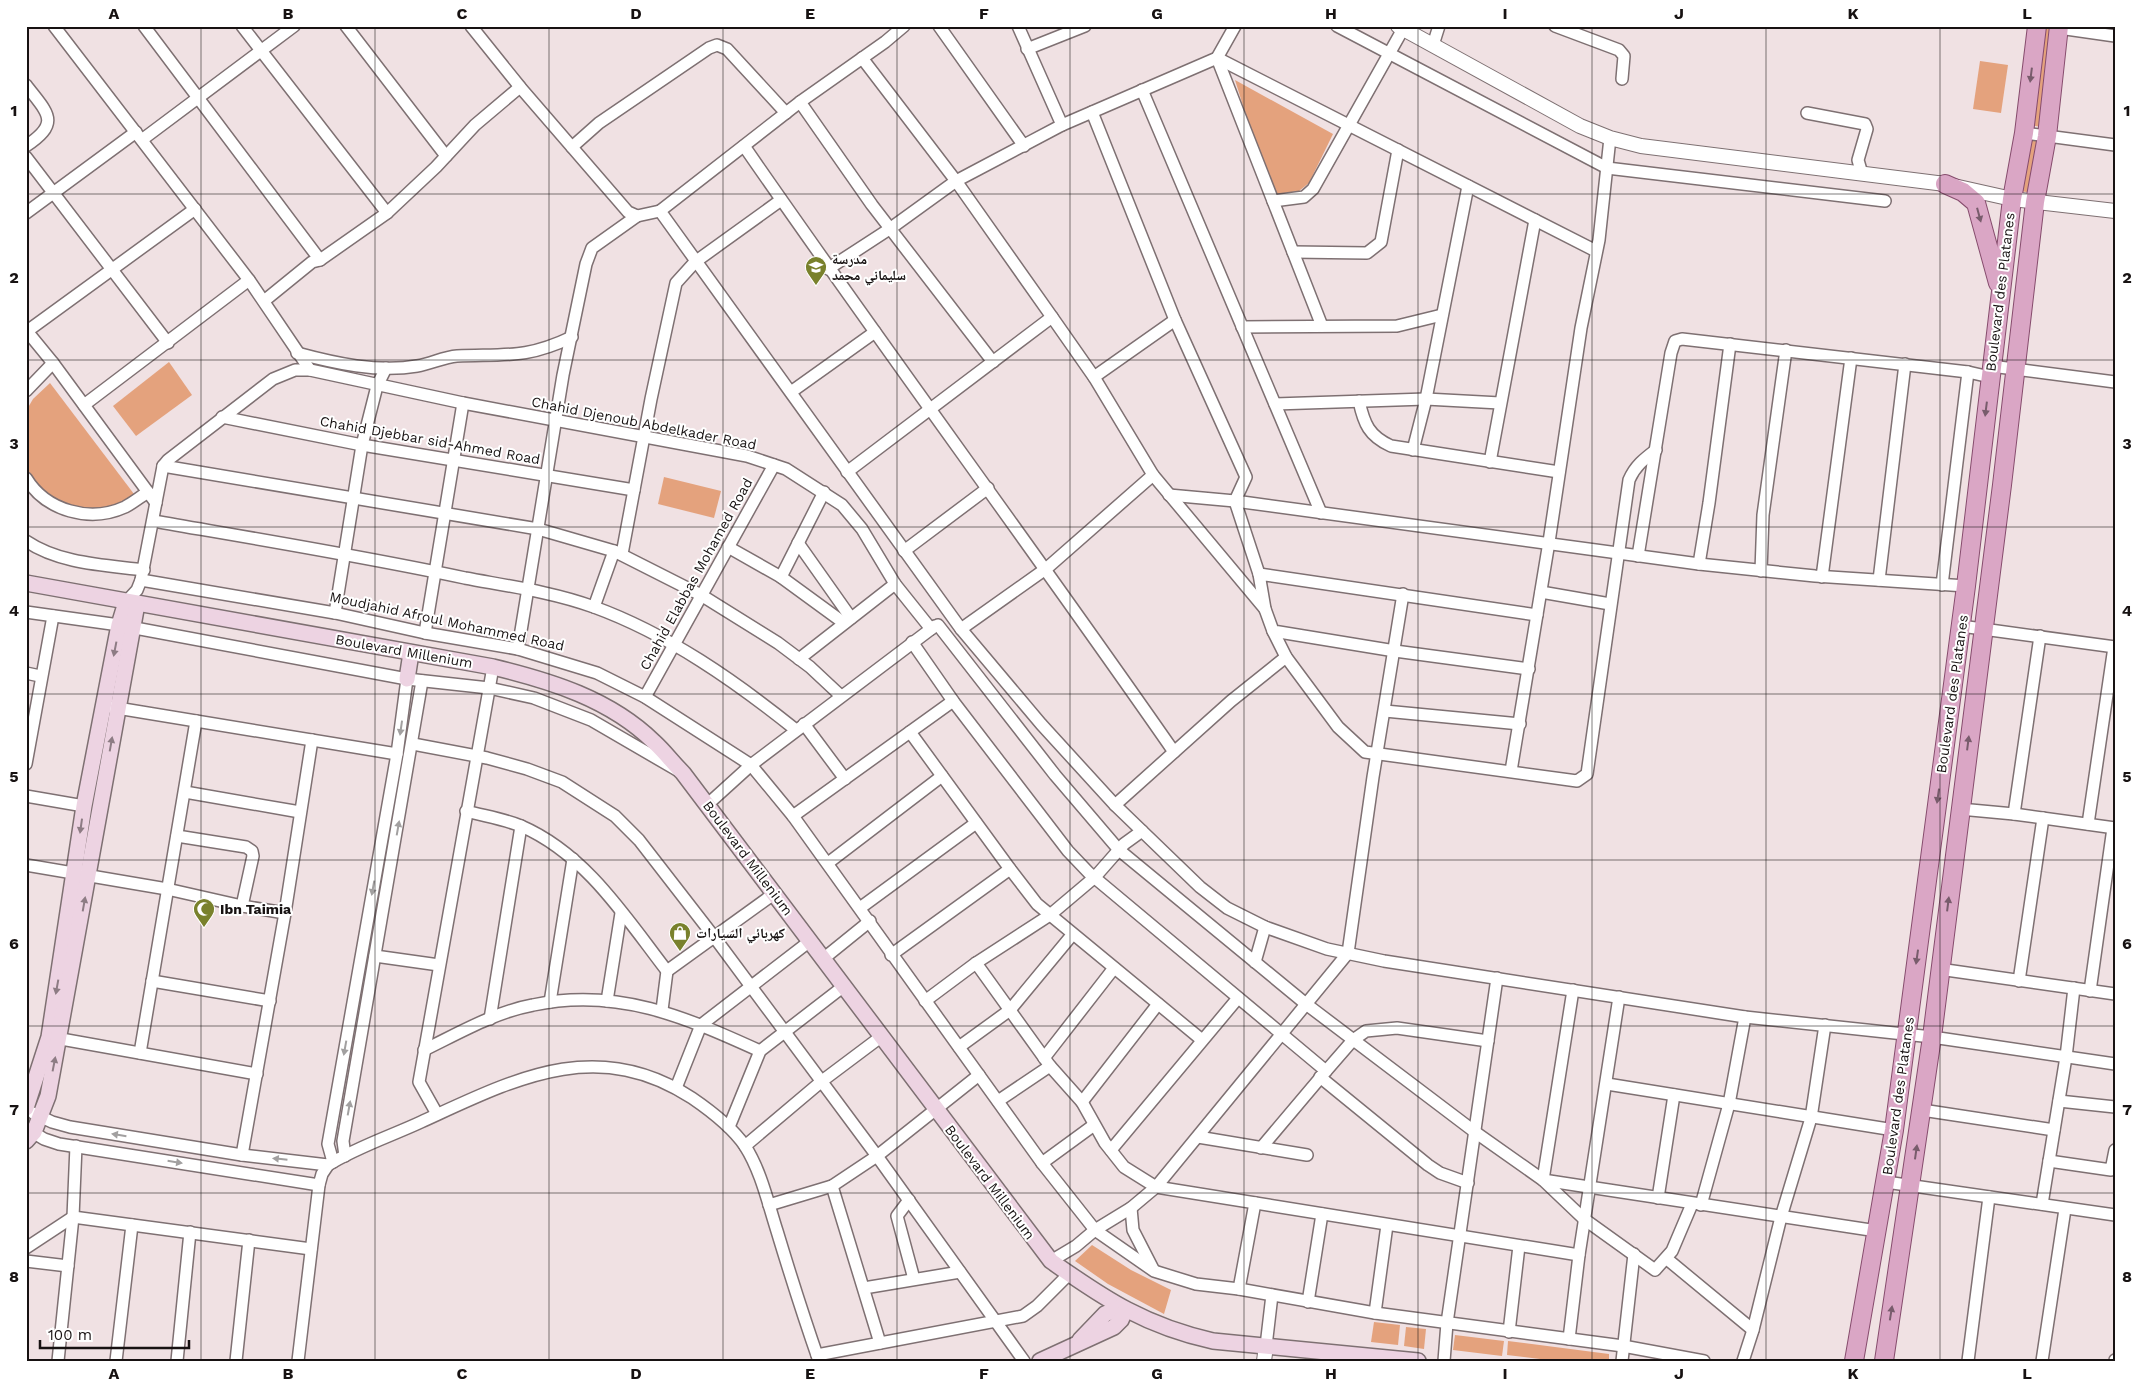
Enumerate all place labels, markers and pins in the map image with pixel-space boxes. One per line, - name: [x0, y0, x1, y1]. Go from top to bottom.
- place label: مدرسة سليماني محمد: [832, 251, 906, 286]
- school or university icon: مدرسة سليماني محمد: [804, 255, 828, 286]
- mosque icon: Ibn Taimia: [192, 897, 216, 928]
- place label: Ibn Taimia: [220, 901, 292, 917]
- shop icon: كهربائي السيارات: [668, 921, 692, 952]
- place label: كهربائي السيارات: [696, 925, 785, 944]

